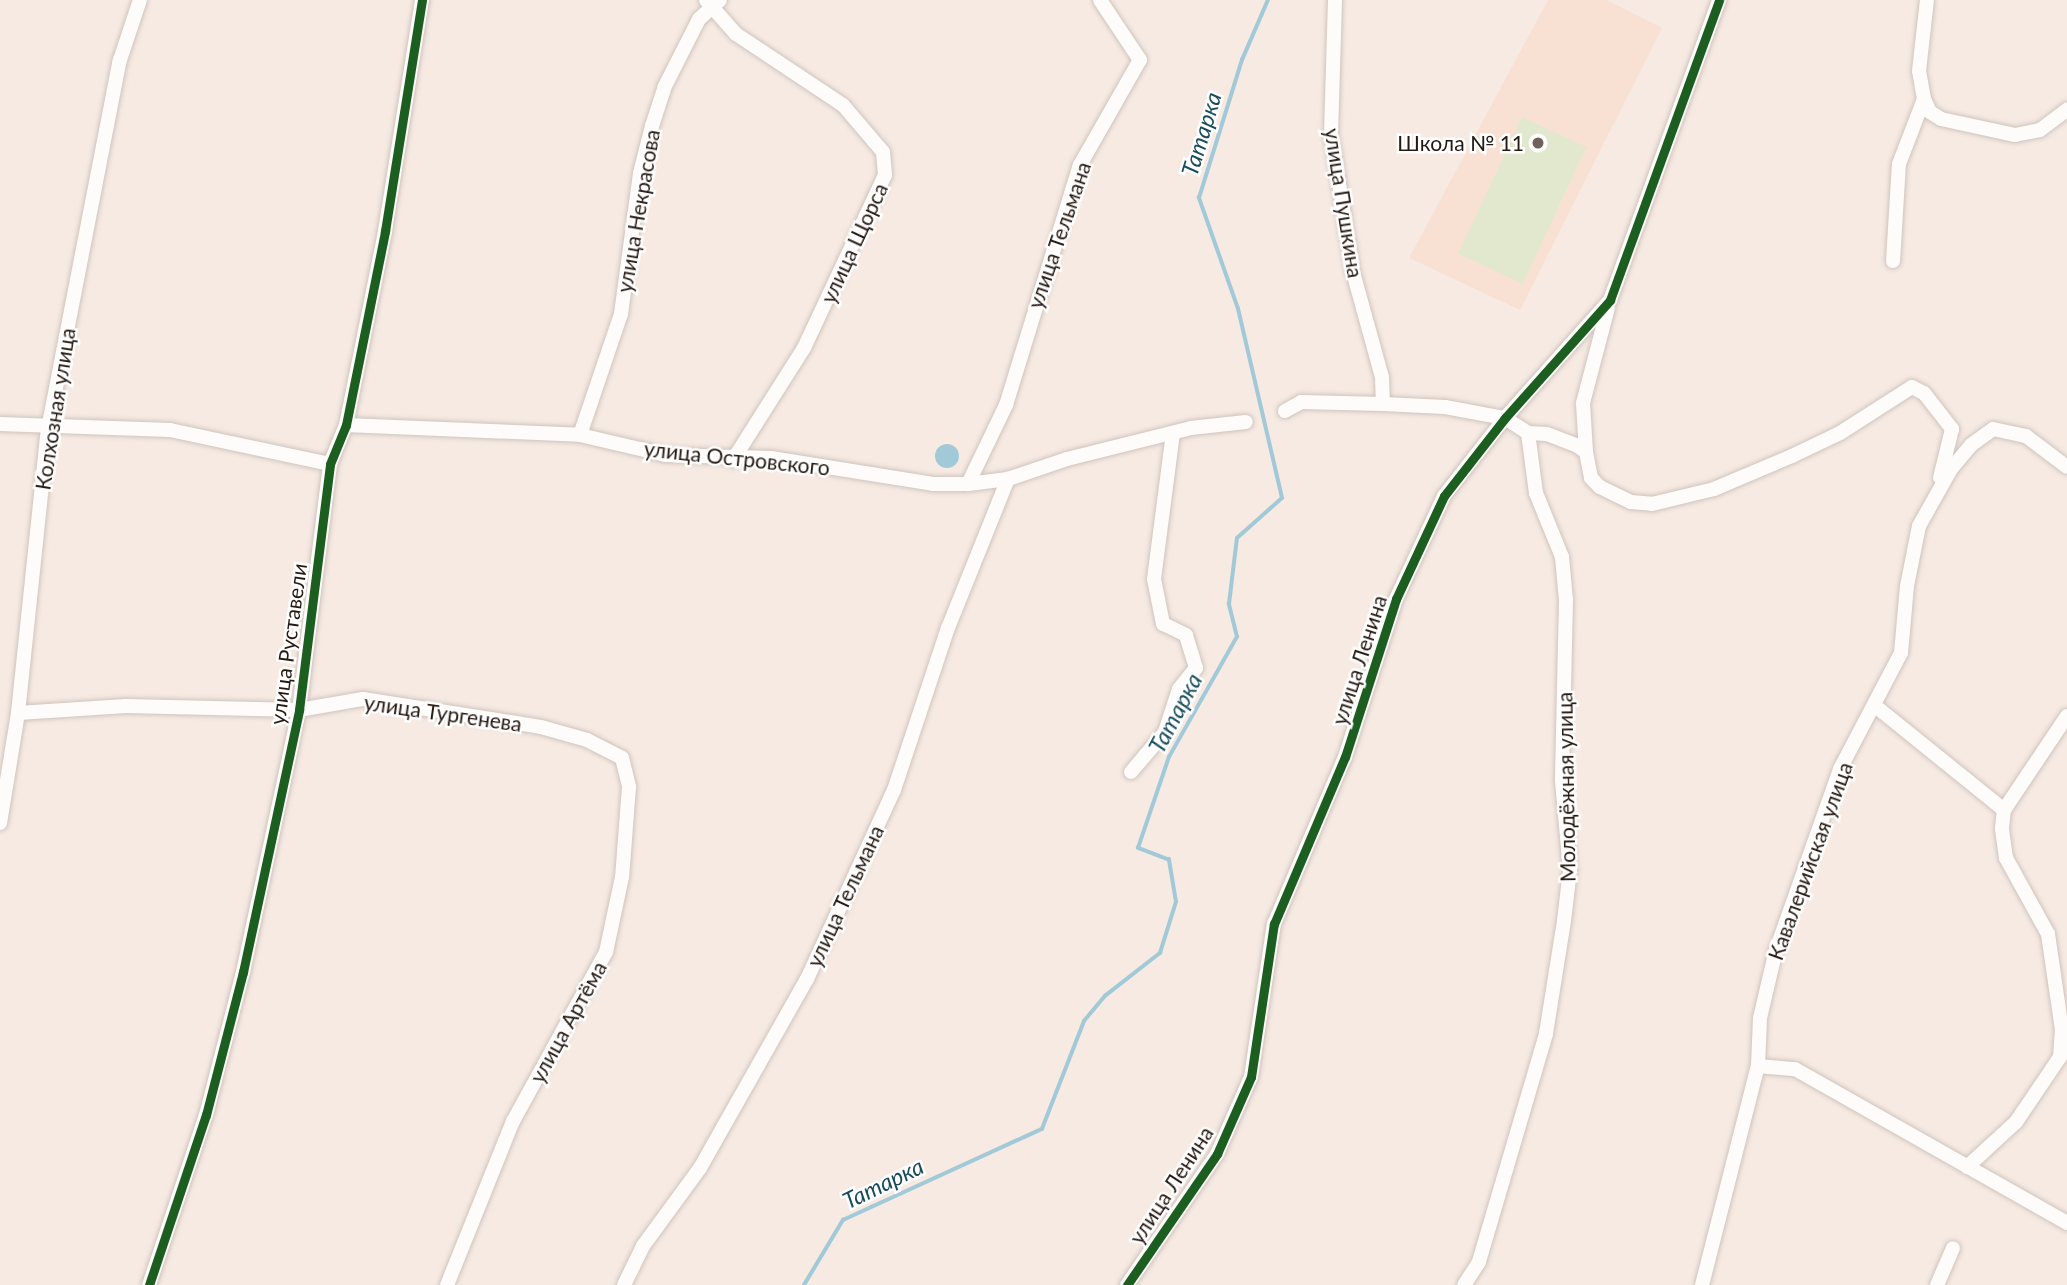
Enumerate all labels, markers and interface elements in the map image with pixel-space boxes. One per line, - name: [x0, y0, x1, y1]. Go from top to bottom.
- water label: Татарка: [1175, 89, 1227, 179]
- street label: улица Пушкина: [1320, 126, 1368, 280]
- street label: улица Некрасова: [611, 127, 665, 295]
- place label: Школа № 11: [1397, 130, 1524, 156]
- marker: Школа № 11: [1530, 135, 1546, 151]
- street label: улица Тельмана: [1022, 158, 1096, 312]
- street label: улица Щорса: [815, 179, 893, 307]
- street label: Колхозная улица: [30, 326, 80, 492]
- street label: улица Островского: [643, 436, 831, 480]
- street label: улица Руставели: [264, 562, 312, 726]
- street label: улица Ленина: [1326, 592, 1392, 728]
- water label: Татарка: [1143, 668, 1207, 758]
- street label: улица Тургенева: [363, 689, 523, 737]
- street label: Молодёжная улица: [1552, 692, 1580, 882]
- street label: Кавалерийская улица: [1762, 759, 1858, 963]
- street label: улица Тельмана: [801, 821, 889, 971]
- street label: улица Артёма: [524, 957, 612, 1087]
- street label: улица Ленина: [1124, 1122, 1218, 1248]
- water label: Татарка: [838, 1152, 928, 1214]

